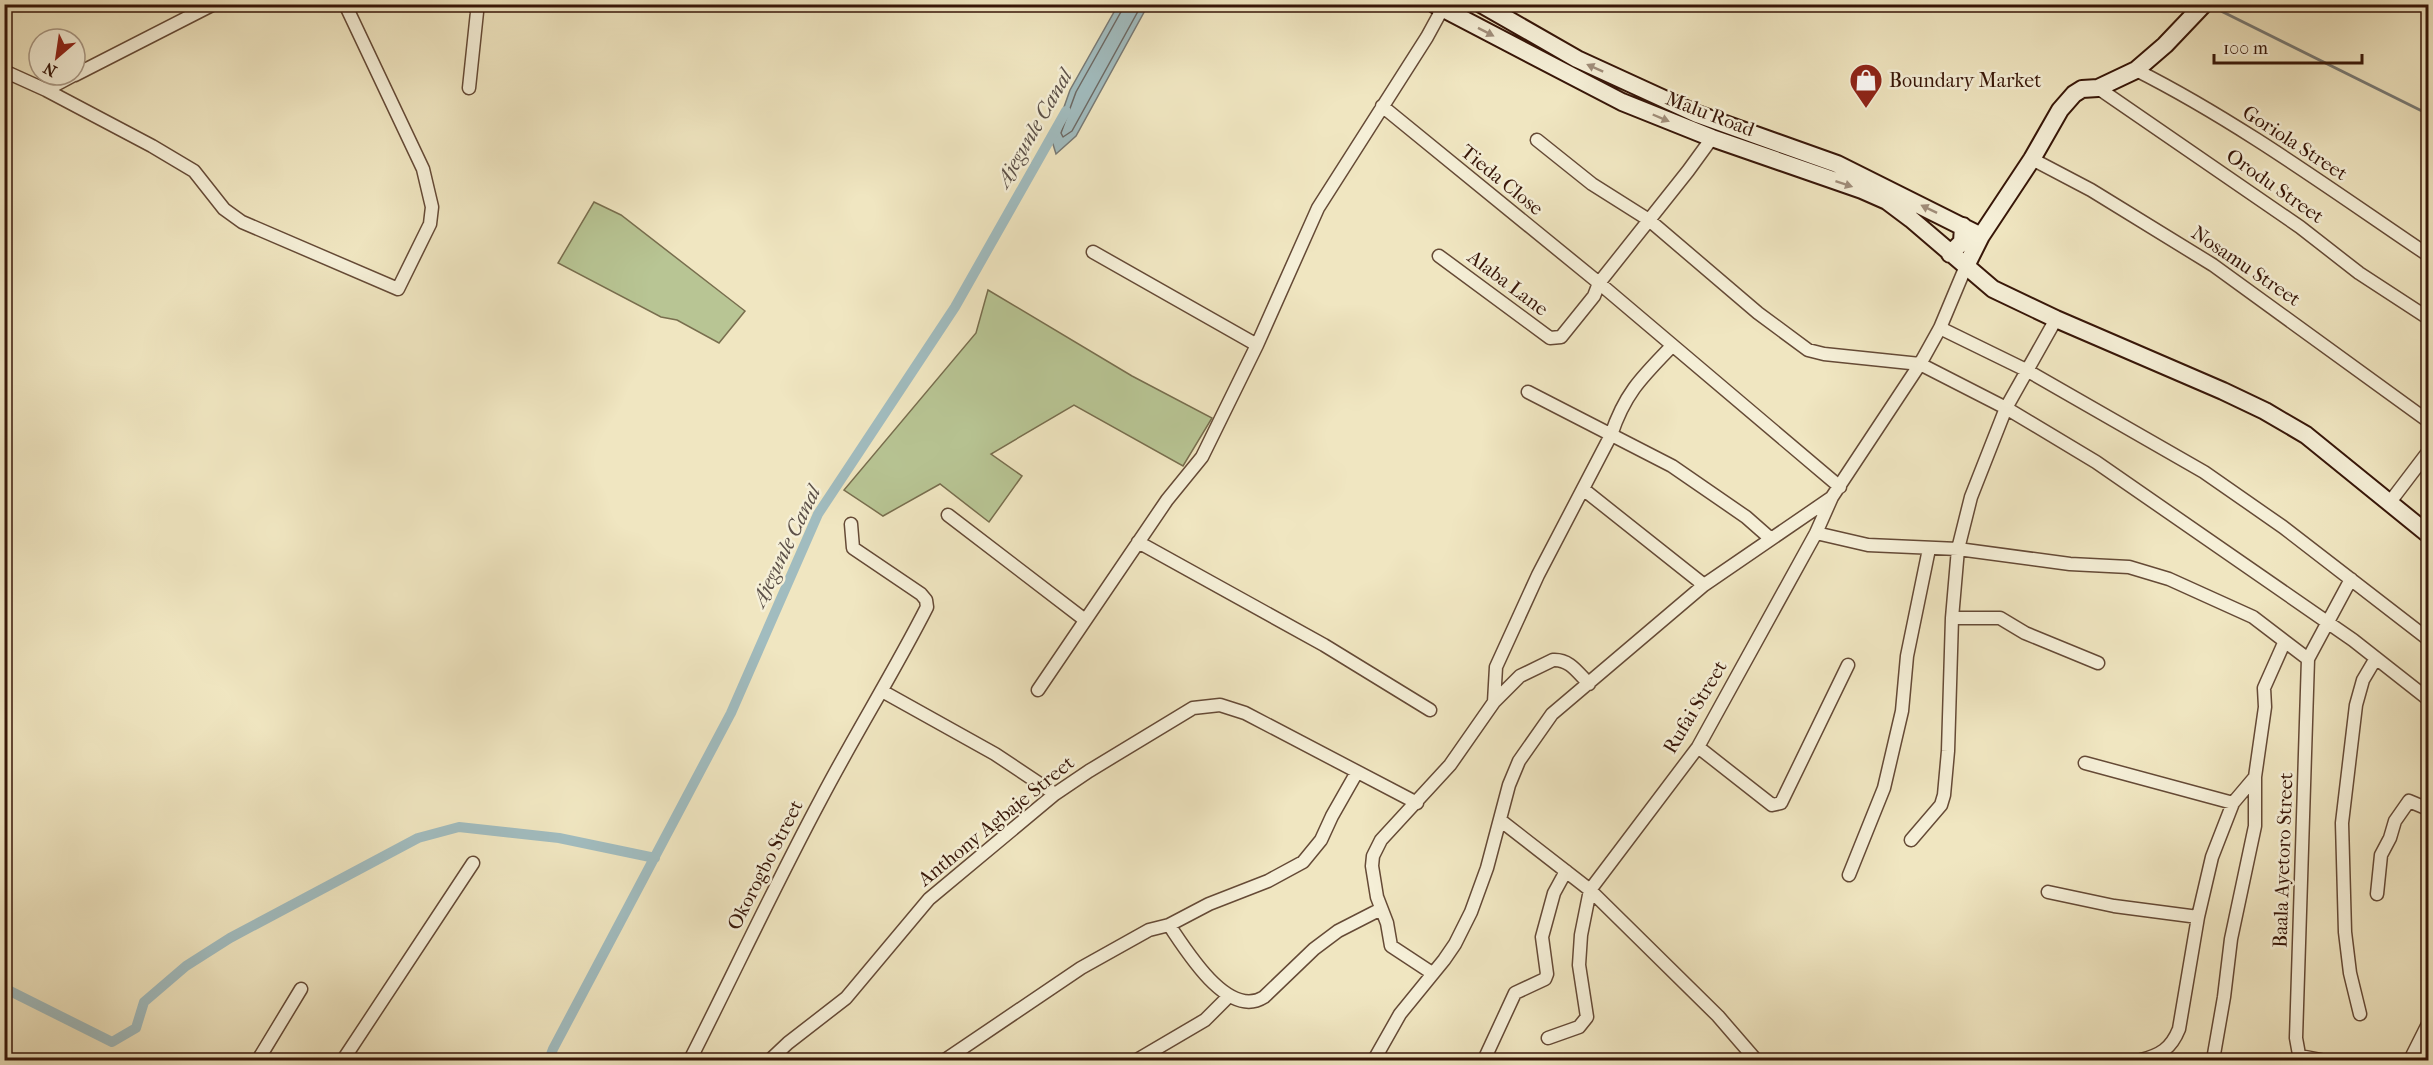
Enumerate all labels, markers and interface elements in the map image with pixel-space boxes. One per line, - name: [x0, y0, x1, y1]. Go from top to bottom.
- north arrow: [27, 27, 87, 87]
- one-way arrow: [1478, 27, 1495, 37]
- scale bar: [2214, 27, 2362, 65]
- text: 100 m: [2223, 38, 2268, 59]
- text: N: [39, 58, 60, 81]
- shop icon: Boundary Market: [1848, 62, 1884, 109]
- water label: Ajegunle Canal: [989, 63, 1079, 193]
- one-way arrow: [1587, 63, 1604, 72]
- place label: Boundary Market: [1889, 69, 2041, 92]
- street label: Malu Road: [1662, 87, 1759, 142]
- street label: Goriola Street: [2238, 101, 2352, 185]
- one-way arrow: [1652, 114, 1670, 123]
- street label: Tieda Close: [1456, 140, 1548, 220]
- street label: Orodu Street: [2222, 144, 2328, 228]
- one-way arrow: [1835, 180, 1853, 189]
- one-way arrow: [1920, 205, 1937, 214]
- street label: Nosamu Street: [2187, 221, 2305, 311]
- street label: Alaba Lane: [1463, 245, 1553, 321]
- water label: Ajegunle Canal: [745, 479, 827, 613]
- street label: Rufai Street: [1658, 656, 1732, 758]
- street label: Anthony Agbaje Street: [913, 751, 1079, 892]
- street label: Baala Ayetoro Street: [2268, 772, 2298, 948]
- street label: Okorogbo Street: [722, 796, 808, 934]

